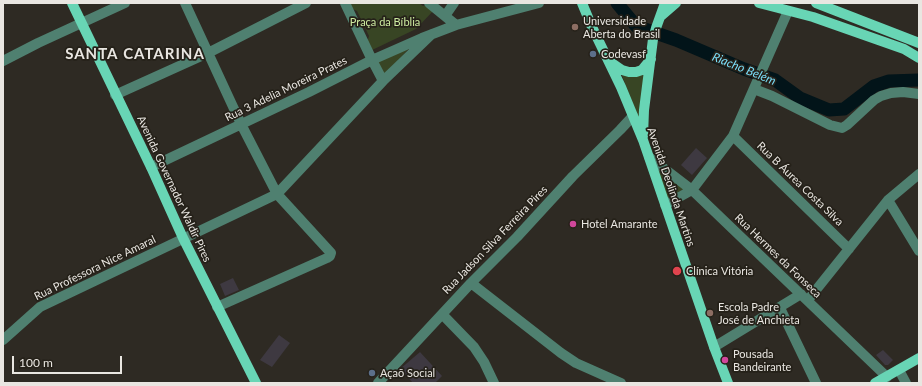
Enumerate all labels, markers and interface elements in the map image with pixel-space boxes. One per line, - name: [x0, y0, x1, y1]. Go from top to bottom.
- place label: Universidade Aberta do Brasil: [583, 14, 660, 40]
- park label: Praça da Bíblia: [350, 15, 420, 29]
- marker: Universidade Aberta do Brasil: [570, 22, 580, 32]
- district label: SANTA CATARINA: [65, 45, 205, 63]
- place label: Codevasf: [601, 47, 646, 61]
- marker: Codevasf: [588, 49, 598, 59]
- water label: Riacho Belém: [710, 50, 778, 88]
- street label: Rua 3 Adelia Moreira Prates: [223, 54, 349, 124]
- street label: Avenida Governador Waldir Pires: [134, 114, 214, 264]
- street label: Avenida Deolinda Martins: [644, 126, 698, 248]
- street label: Rua B Áurea Costa Silva: [754, 139, 846, 229]
- street label: Rua Jadson Silva Ferreira Pires: [440, 183, 550, 297]
- street label: Rua Hermes da Fonseca: [732, 211, 824, 301]
- place label: Hotel Amarante: [581, 217, 658, 231]
- marker: Hotel Amarante: [568, 219, 578, 229]
- street label: Rua Professora Nice Amaral: [32, 233, 158, 303]
- place label: Clínica Vitória: [686, 264, 753, 278]
- marker: Clínica Vitória: [671, 265, 683, 277]
- place label: Escola Padre José de Anchieta: [718, 300, 800, 326]
- marker: Escola Padre José de Anchieta: [705, 308, 715, 318]
- place label: Pousada Bandeirante: [733, 347, 791, 373]
- scale bar: [14, 348, 124, 374]
- text: 100 m: [19, 355, 53, 370]
- marker: Pousada Bandeirante: [720, 355, 730, 365]
- place label: Açaõ Social: [380, 366, 435, 380]
- marker: Açaõ Social: [367, 368, 377, 378]

